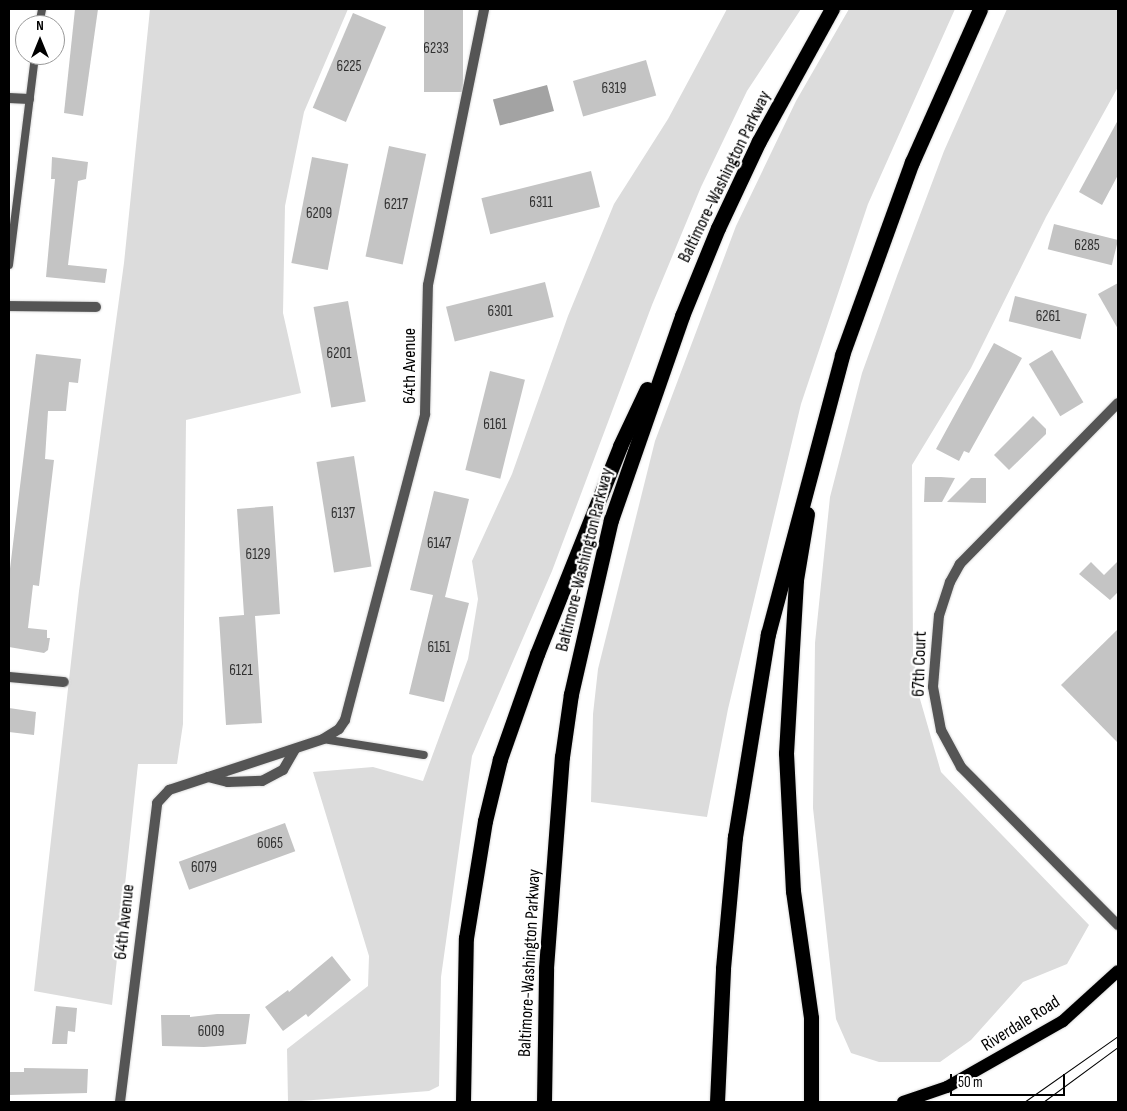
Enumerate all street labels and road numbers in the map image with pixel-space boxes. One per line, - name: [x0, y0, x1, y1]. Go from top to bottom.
- street label: Baltimore-Washington Parkway: [674, 88, 776, 266]
- street label: 64th Avenue: [399, 328, 421, 404]
- street label: Baltimore-Washington Parkway: [552, 466, 618, 654]
- street label: 67th Court: [908, 631, 932, 697]
- street label: Baltimore-Washington Parkway: [514, 868, 546, 1058]
- street label: 64th Avenue: [110, 883, 140, 961]
- street label: Riverdale Road: [978, 991, 1064, 1057]

